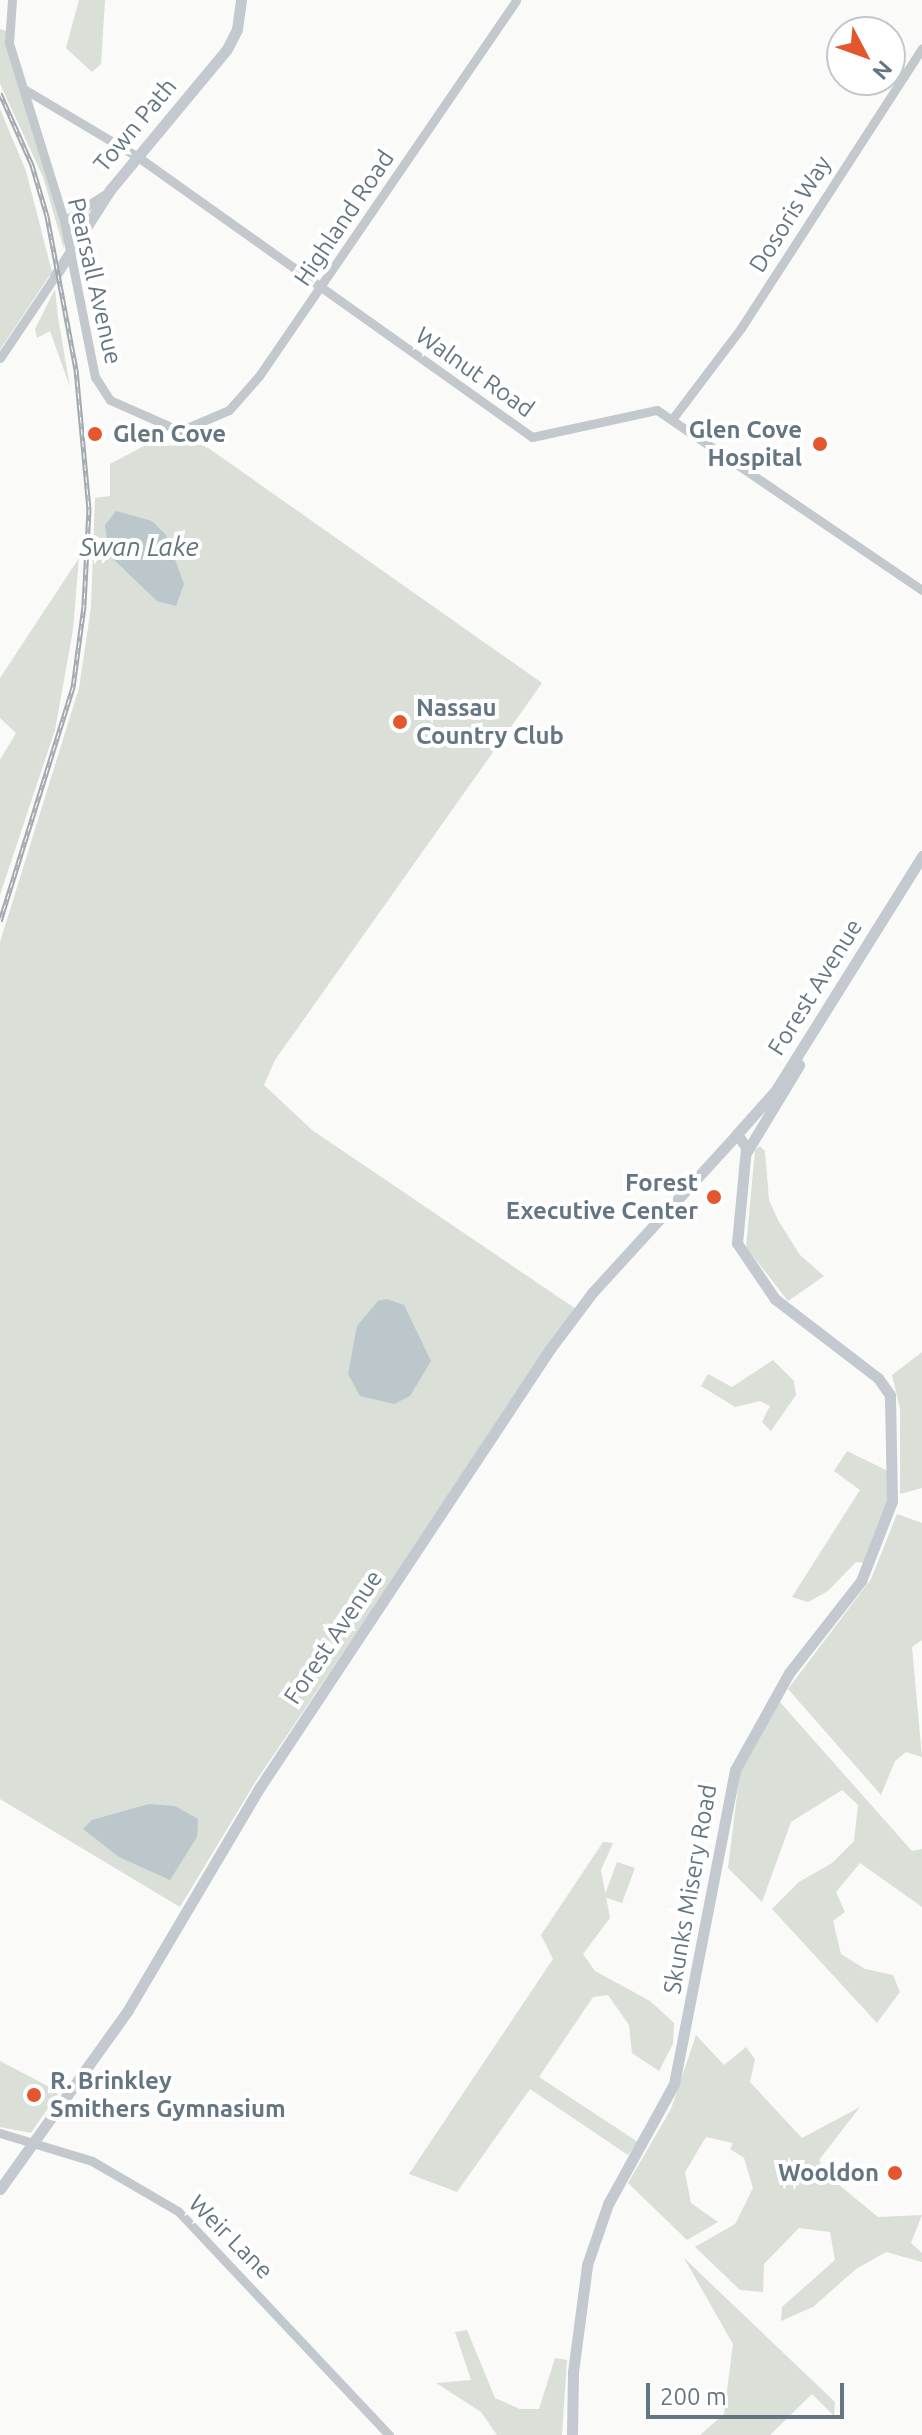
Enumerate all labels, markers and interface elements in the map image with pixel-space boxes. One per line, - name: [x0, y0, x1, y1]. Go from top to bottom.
- north arrow: [826, 16, 906, 96]
- text: N: [868, 56, 898, 85]
- street label: Town Path: [87, 72, 183, 178]
- street label: Highland Road: [288, 145, 400, 291]
- street label: Dosoris Way: [743, 150, 837, 278]
- street label: Pearsall Avenue: [62, 195, 128, 367]
- street label: Walnut Road: [410, 321, 540, 423]
- place label: Glen Cove Hospital: [689, 416, 802, 472]
- place label: Glen Cove: [113, 420, 226, 448]
- marker: Glen Cove: [84, 423, 106, 445]
- marker: Glen Cove Hospital: [809, 433, 831, 455]
- water label: Swan Lake: [79, 531, 199, 563]
- place label: Nassau Country Club: [416, 694, 564, 750]
- marker: Nassau Country Club: [391, 713, 409, 731]
- street label: Forest Avenue: [762, 914, 868, 1060]
- place label: Forest Executive Center: [506, 1169, 698, 1225]
- marker: Forest Executive Center: [705, 1188, 723, 1206]
- street label: Forest Avenue: [278, 1565, 388, 1709]
- street label: Skunks Misery Road: [657, 1782, 723, 1996]
- place label: R. Brinkley Smithers Gymnasium: [50, 2067, 286, 2123]
- marker: R. Brinkley Smithers Gymnasium: [25, 2086, 43, 2104]
- place label: Wooldon: [778, 2159, 879, 2187]
- marker: Wooldon: [886, 2164, 904, 2182]
- street label: Weir Lane: [183, 2189, 279, 2285]
- scale bar: [650, 2367, 848, 2417]
- text: 200 m: [660, 2383, 727, 2410]

